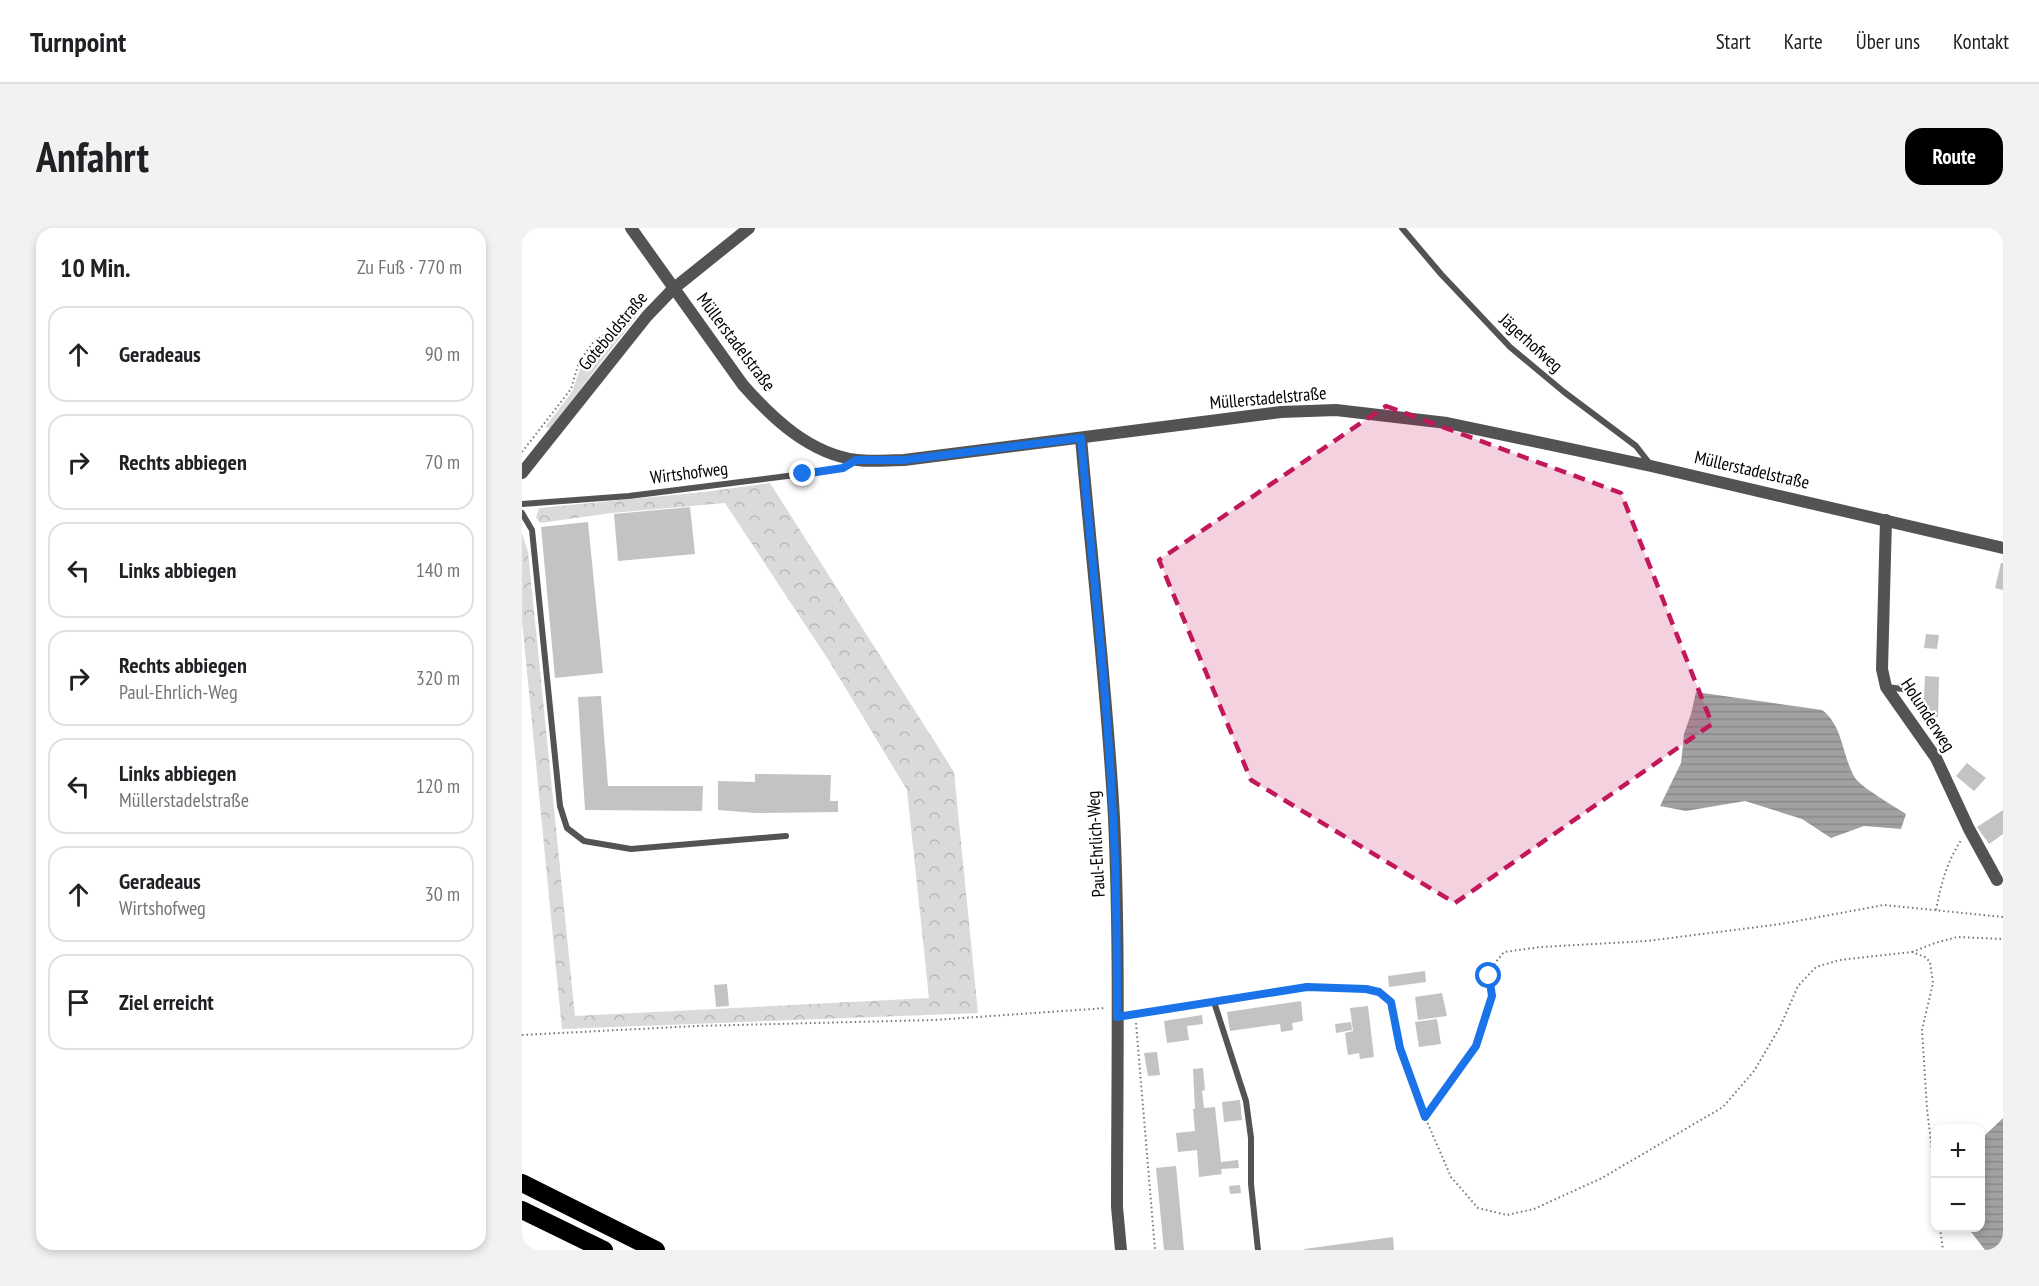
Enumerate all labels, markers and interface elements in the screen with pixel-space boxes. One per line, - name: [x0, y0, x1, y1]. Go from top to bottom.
- text: Turnpoint: [30, 23, 126, 60]
- text: Start: [1716, 28, 1751, 55]
- text: Karte: [1784, 28, 1823, 55]
- text: Über uns: [1856, 28, 1920, 55]
- text: Kontakt: [1953, 28, 2009, 55]
- button: Route: [1905, 128, 2003, 185]
- text: Anfahrt: [36, 129, 149, 184]
- text: 10 Min.: [60, 251, 131, 284]
- text: Zu Fuß · 770 m: [357, 254, 462, 280]
- street label: Goteboldstraße: [573, 287, 652, 375]
- street label: Müllerstadelstraße: [692, 288, 781, 395]
- street label: Jägerhofweg: [1494, 308, 1568, 377]
- icon: ahead: [62, 338, 95, 371]
- text: Geradeaus: [119, 340, 201, 368]
- text: 90 m: [425, 341, 460, 367]
- street label: Müllerstadelstraße: [1209, 381, 1327, 414]
- street label: Müllerstadelstraße: [1692, 445, 1812, 494]
- icon: right: [62, 446, 95, 479]
- text: Rechts abbiegen: [119, 448, 247, 476]
- text: 70 m: [425, 449, 460, 475]
- street label: Wirtshofweg: [649, 456, 729, 489]
- route end: [789, 460, 815, 486]
- icon: left: [62, 554, 95, 587]
- text: Links abbiegen: [119, 556, 236, 584]
- text: 140 m: [416, 557, 460, 583]
- text: Rechts abbiegen: [119, 651, 247, 679]
- icon: right: [62, 662, 95, 695]
- text: 320 m: [416, 665, 460, 691]
- street label: Holunderweg: [1896, 674, 1961, 756]
- text: Paul-Ehrlich-Weg: [119, 679, 238, 705]
- text: Links abbiegen: [119, 759, 236, 787]
- icon: left: [62, 770, 95, 803]
- text: 120 m: [416, 773, 460, 799]
- text: Müllerstadelstraße: [119, 787, 249, 813]
- street label: Paul-Ehrlich-Weg: [1081, 790, 1110, 898]
- text: Geradeaus: [119, 867, 201, 895]
- icon: ahead: [62, 878, 95, 911]
- text: 30 m: [425, 881, 460, 907]
- text: Wirtshofweg: [119, 895, 206, 921]
- route start: [1475, 962, 1501, 988]
- icon: arrive: [62, 986, 95, 1019]
- text: Ziel erreicht: [119, 988, 214, 1016]
- map controls: [1931, 1124, 1985, 1232]
- button: +: [1931, 1124, 1985, 1178]
- button: −: [1931, 1178, 1985, 1232]

